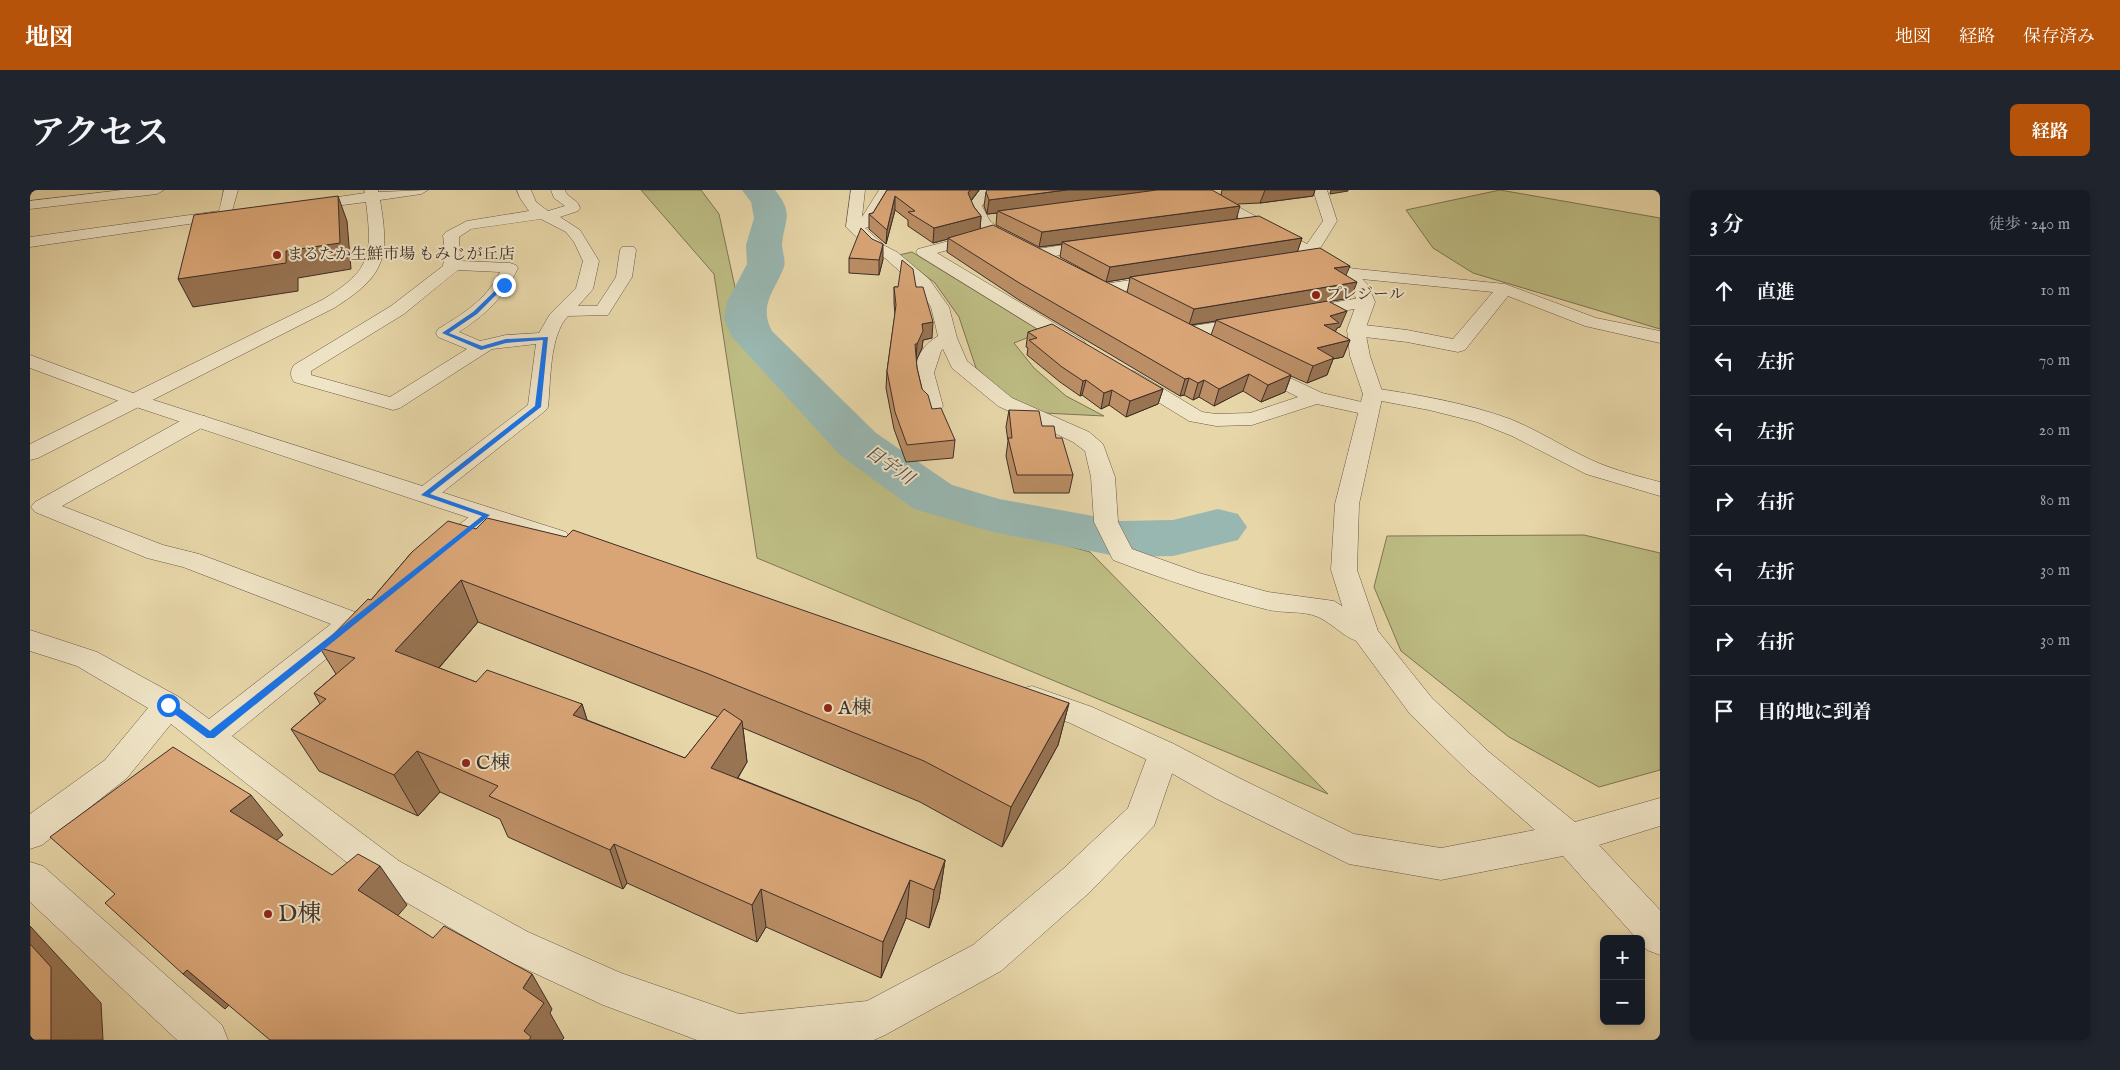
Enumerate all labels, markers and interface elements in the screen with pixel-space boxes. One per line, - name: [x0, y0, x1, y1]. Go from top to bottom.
- text: 地図: [25, 23, 73, 54]
- text: 地図: [1895, 26, 1931, 49]
- text: 経路: [1959, 26, 1995, 49]
- text: 保存済み: [2023, 26, 2095, 49]
- button: 経路: [2010, 104, 2090, 156]
- text: アクセス: [30, 112, 169, 157]
- text: 3 分: [1710, 212, 1743, 239]
- text: 徒歩 · 240 m: [1988, 215, 2070, 235]
- place label: まるたか生鮮市場 もみじが丘店: [287, 245, 515, 265]
- marker: まるたか生鮮市場 もみじが丘店: [271, 249, 283, 261]
- route end: [493, 274, 516, 297]
- icon: ahead: [1710, 277, 1738, 305]
- text: 直進: [1757, 281, 1795, 305]
- text: 10 m: [2040, 281, 2070, 301]
- place label: プレジール: [1326, 285, 1405, 305]
- marker: プレジール: [1310, 289, 1322, 301]
- icon: left: [1710, 347, 1738, 375]
- text: 左折: [1757, 351, 1795, 375]
- text: 70 m: [2039, 351, 2070, 371]
- icon: left: [1710, 417, 1738, 445]
- text: 左折: [1757, 421, 1795, 445]
- text: 20 m: [2039, 421, 2070, 441]
- water label: 日宇川: [860, 441, 919, 492]
- icon: right: [1710, 487, 1738, 515]
- text: 右折: [1757, 491, 1795, 515]
- text: 80 m: [2040, 491, 2070, 511]
- icon: left: [1710, 557, 1738, 585]
- text: 左折: [1757, 561, 1795, 585]
- text: 30 m: [2040, 561, 2070, 581]
- icon: right: [1710, 627, 1738, 655]
- text: 右折: [1757, 631, 1795, 655]
- text: 30 m: [2040, 631, 2070, 651]
- route start: [157, 694, 180, 717]
- place label: A棟: [837, 696, 872, 721]
- icon: arrive: [1710, 697, 1738, 725]
- text: 目的地に到着: [1757, 701, 1871, 725]
- marker: A棟: [822, 702, 834, 714]
- place label: C棟: [476, 751, 510, 776]
- marker: C棟: [460, 757, 472, 769]
- place label: D棟: [278, 899, 321, 930]
- marker: D棟: [262, 908, 274, 920]
- map controls: [1600, 935, 1645, 1025]
- button: +: [1600, 935, 1645, 980]
- button: −: [1600, 980, 1645, 1025]

